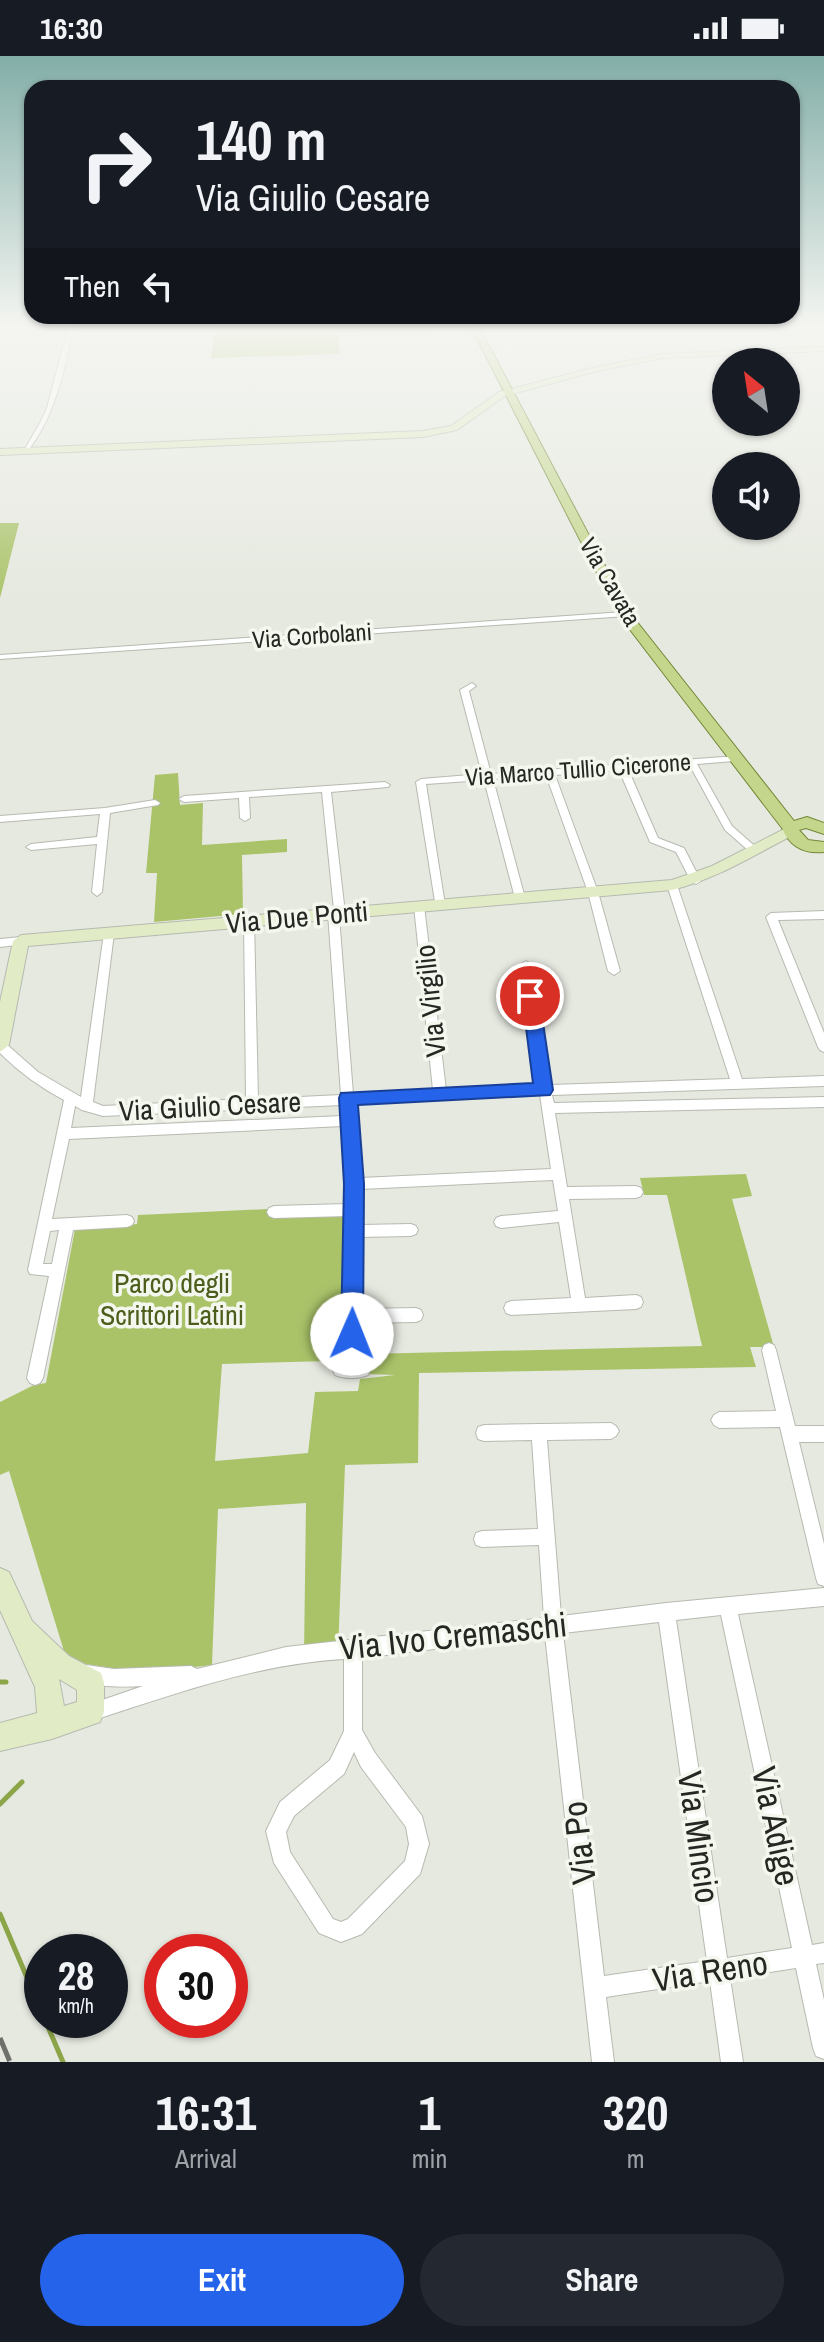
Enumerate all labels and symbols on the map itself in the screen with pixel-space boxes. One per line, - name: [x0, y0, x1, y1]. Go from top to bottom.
- north arrow: [712, 348, 800, 436]
- street label: Via Cavata: [573, 531, 649, 632]
- street label: Via Corbolani: [251, 615, 373, 655]
- street label: Via Marco Tullio Cicerone: [464, 745, 692, 793]
- street label: Via Due Ponti: [224, 892, 370, 942]
- street label: Via Virgilio: [405, 943, 455, 1059]
- pin: [496, 962, 564, 1030]
- street label: Via Giulio Cesare: [118, 1082, 302, 1130]
- park label: Parco degli Scrittori Latini: [100, 1264, 244, 1334]
- position arrow: [310, 1292, 394, 1376]
- street label: Via Ivo Cremaschi: [337, 1601, 569, 1671]
- street label: Via Adige: [741, 1762, 811, 1890]
- street label: Via Mincio: [667, 1768, 731, 1906]
- street label: Via Po: [551, 1799, 607, 1887]
- speed limit sign: 30: [144, 1934, 248, 2038]
- street label: Via Reno: [649, 1939, 771, 2003]

